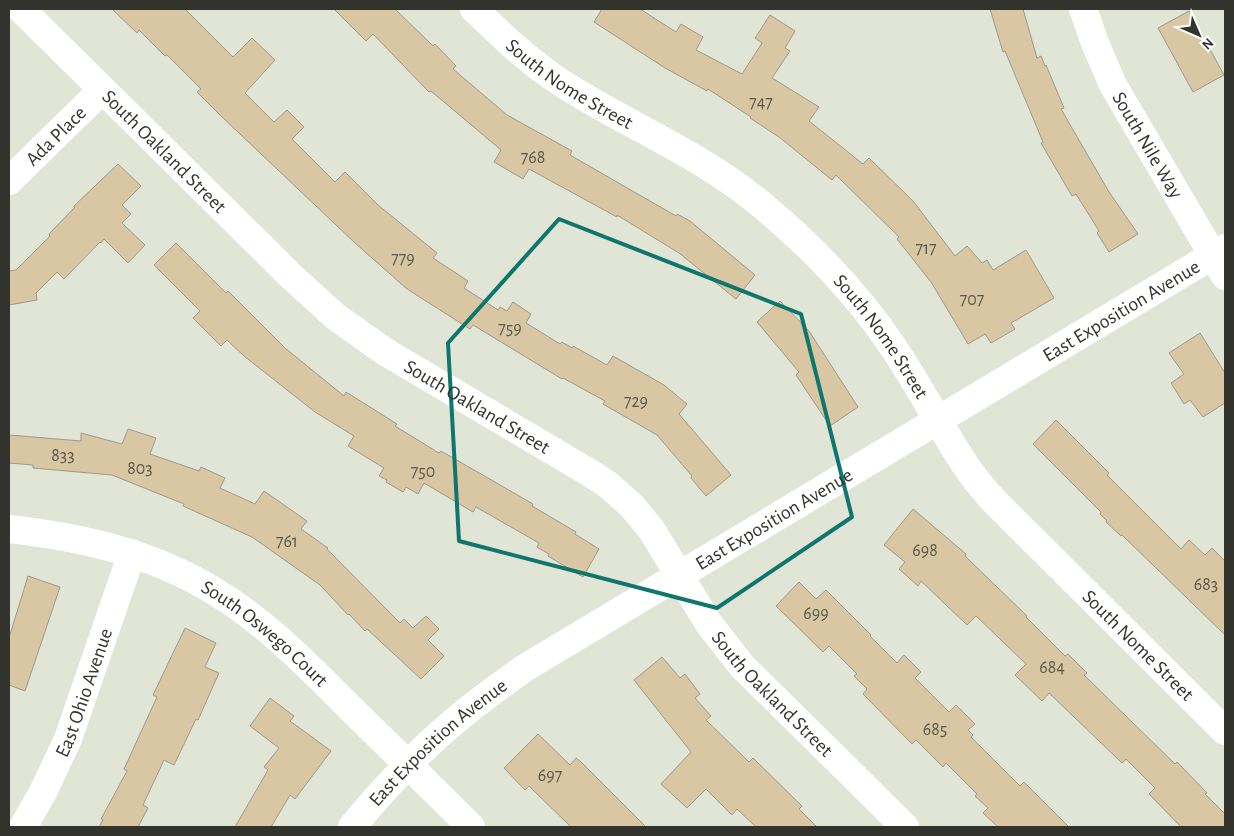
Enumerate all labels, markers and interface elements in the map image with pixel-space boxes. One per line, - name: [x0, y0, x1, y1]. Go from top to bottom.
- north arrow: [1174, 10, 1224, 60]
- street label: South Nome Street: [502, 35, 637, 133]
- text: N: [1199, 35, 1216, 52]
- street label: South Oakland Street: [98, 86, 230, 217]
- street label: South Nile Way: [1108, 89, 1186, 202]
- house number: 747: [749, 94, 773, 112]
- street label: Ada Place: [22, 103, 90, 170]
- house number: 768: [521, 149, 545, 167]
- house number: 717: [915, 240, 937, 258]
- house number: 779: [391, 250, 415, 268]
- street label: East Exposition Avenue: [1040, 257, 1203, 366]
- street label: South Nome Street: [829, 271, 932, 403]
- house number: 707: [960, 291, 984, 309]
- house number: 759: [498, 320, 522, 338]
- street label: South Oakland Street: [401, 356, 554, 458]
- house number: 729: [624, 393, 648, 411]
- house number: 833: [51, 447, 75, 465]
- house number: 803: [127, 460, 153, 478]
- house number: 750: [411, 463, 435, 481]
- street label: East Exposition Avenue: [692, 465, 856, 574]
- house number: 761: [276, 533, 298, 551]
- house number: 698: [912, 542, 938, 560]
- house number: 683: [1194, 576, 1218, 594]
- street label: South Oswego Court: [198, 577, 332, 691]
- street label: South Nome Street: [1078, 586, 1198, 705]
- house number: 699: [803, 605, 829, 623]
- street label: East Ohio Avenue: [52, 626, 116, 760]
- street label: South Oakland Street: [708, 628, 837, 761]
- house number: 684: [1039, 659, 1065, 677]
- street label: East Exposition Avenue: [366, 675, 511, 810]
- house number: 685: [923, 721, 947, 739]
- house number: 697: [538, 767, 562, 785]

